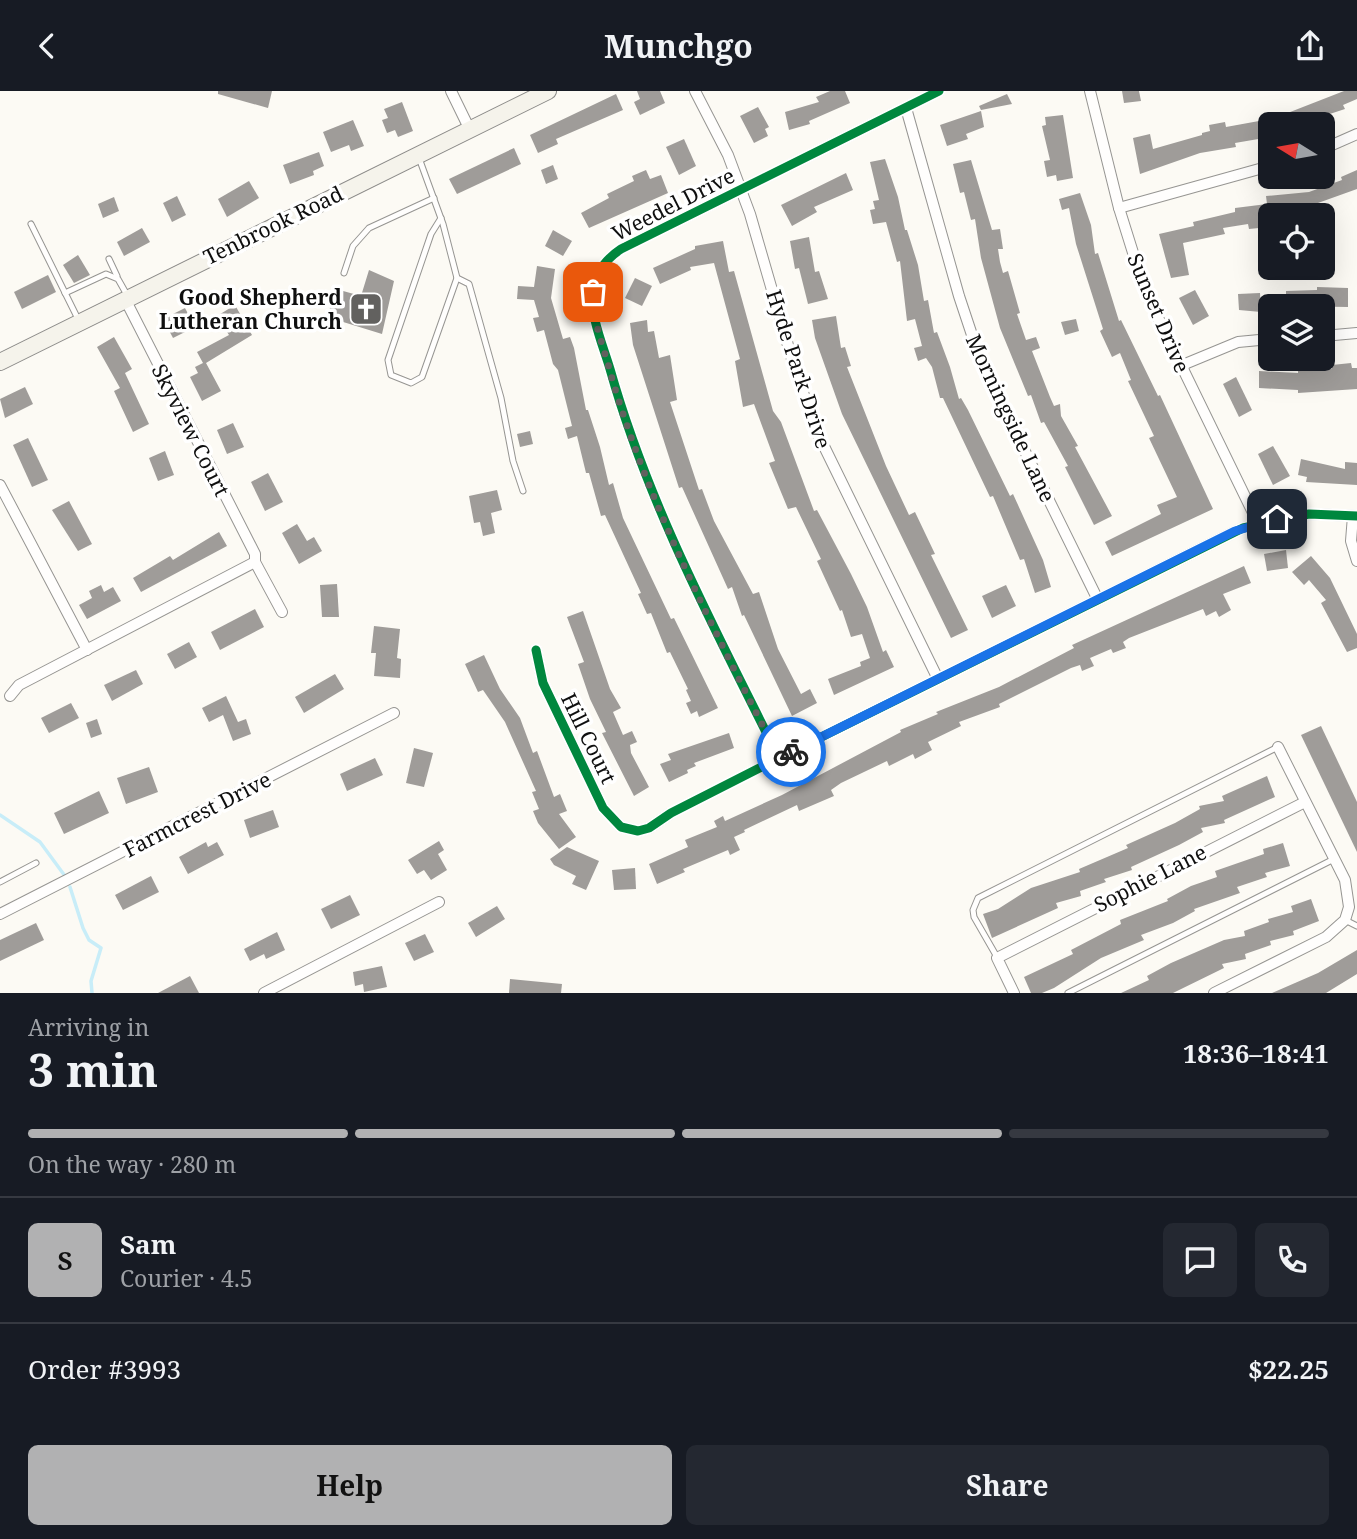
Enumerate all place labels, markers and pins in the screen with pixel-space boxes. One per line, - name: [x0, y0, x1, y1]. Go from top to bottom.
- pin: [563, 262, 623, 322]
- place label: Good Shepherd Lutheran Church: [159, 283, 342, 335]
- church icon: Good Shepherd Lutheran Church: [347, 290, 385, 328]
- pin: [1247, 489, 1307, 549]

